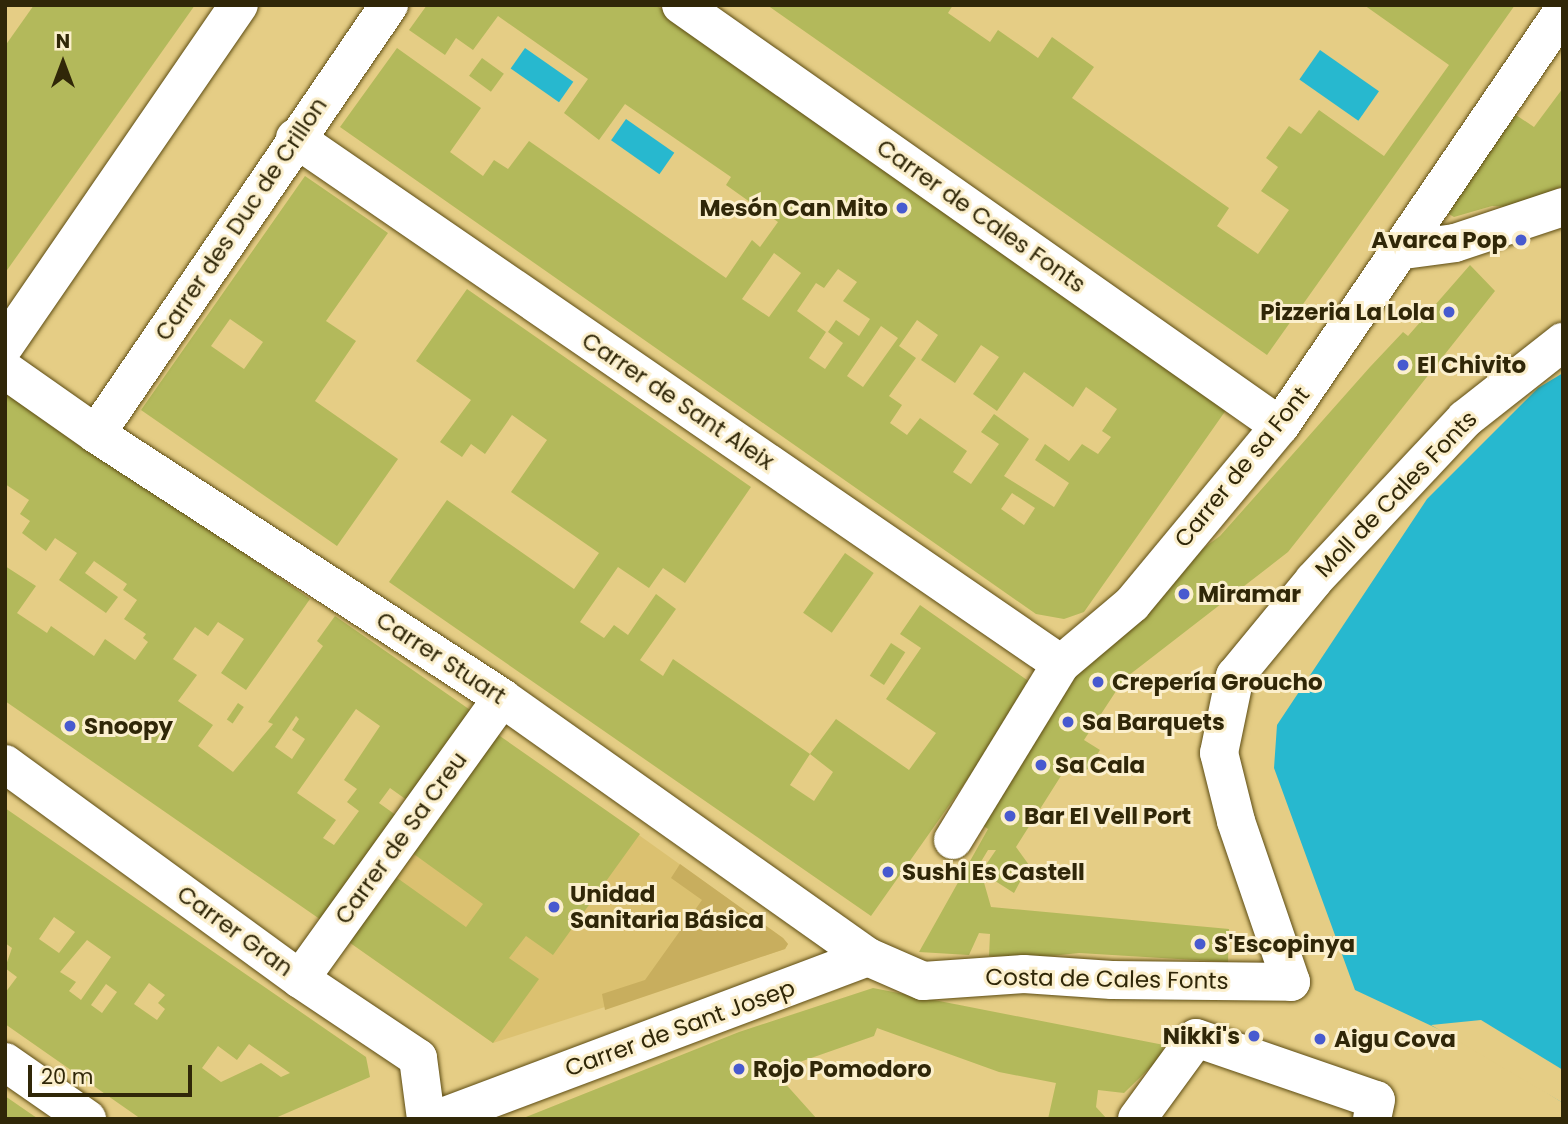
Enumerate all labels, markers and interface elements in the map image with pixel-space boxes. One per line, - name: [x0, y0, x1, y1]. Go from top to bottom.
- north arrow: [28, 28, 98, 98]
- text: N: [56, 28, 70, 55]
- street label: Carrer des Duc de Crillon: [149, 92, 333, 346]
- street label: Carrer de Cales Fonts: [871, 134, 1091, 298]
- place label: Mesón Can Mito: [699, 194, 888, 222]
- marker: Mesón Can Mito: [894, 200, 910, 216]
- place label: Avarca Pop: [1371, 226, 1507, 254]
- marker: Avarca Pop: [1513, 232, 1529, 248]
- place label: Pizzeria La Lola: [1260, 298, 1435, 326]
- marker: Pizzeria La Lola: [1441, 304, 1457, 320]
- street label: Carrer de Sant Aleix: [577, 326, 779, 476]
- place label: El Chivito: [1417, 351, 1526, 379]
- marker: El Chivito: [1395, 357, 1411, 373]
- street label: Carrer de sa Font: [1169, 381, 1315, 553]
- street label: Moll de Cales Fonts: [1309, 405, 1483, 583]
- place label: Miramar: [1198, 580, 1301, 608]
- marker: Miramar: [1176, 586, 1192, 602]
- street label: Carrer Stuart: [371, 606, 511, 710]
- place label: Crepería Groucho: [1112, 668, 1323, 696]
- marker: Crepería Groucho: [1090, 674, 1106, 690]
- place label: Sa Barquets: [1082, 708, 1225, 736]
- place label: Snoopy: [84, 712, 173, 740]
- marker: Sa Barquets: [1060, 714, 1076, 730]
- marker: Snoopy: [62, 718, 78, 734]
- street label: Carrer de Sa Creu: [329, 747, 473, 929]
- place label: Sa Cala: [1055, 751, 1145, 779]
- marker: Sa Cala: [1033, 757, 1049, 773]
- place label: Bar El Vell Port: [1024, 802, 1191, 830]
- marker: Bar El Vell Port: [1002, 808, 1018, 824]
- place label: Sushi Es Castell: [902, 858, 1085, 886]
- marker: Sushi Es Castell: [880, 864, 896, 880]
- street label: Carrer Gran: [172, 880, 298, 982]
- place label: Unidad Sanitaria Básica: [570, 880, 764, 934]
- marker: Unidad Sanitaria Básica: [544, 897, 564, 917]
- place label: S'Escopinya: [1214, 930, 1355, 958]
- marker: S'Escopinya: [1192, 936, 1208, 952]
- street label: Costa de Cales Fonts: [985, 963, 1229, 995]
- street label: Carrer de Sant Josep: [561, 974, 799, 1082]
- place label: Nikki's: [1163, 1022, 1240, 1050]
- place label: Aigu Cova: [1334, 1025, 1456, 1053]
- marker: Nikki's: [1246, 1028, 1262, 1044]
- marker: Aigu Cova: [1312, 1031, 1328, 1047]
- scale bar: [32, 1050, 196, 1094]
- place label: Rojo Pomodoro: [753, 1055, 932, 1083]
- marker: Rojo Pomodoro: [731, 1061, 747, 1077]
- text: 20 m: [41, 1062, 94, 1091]

